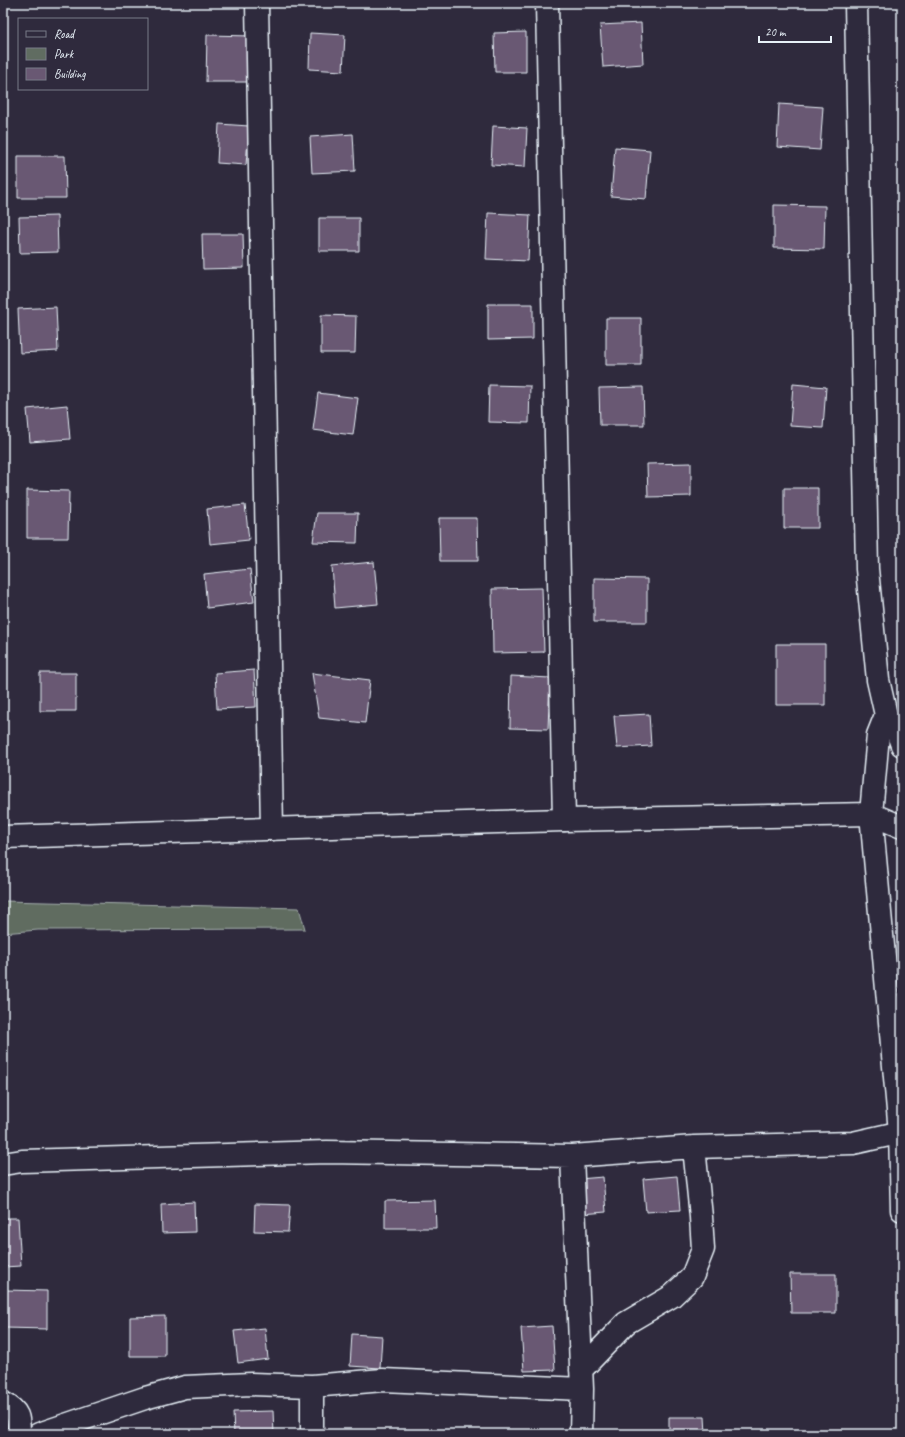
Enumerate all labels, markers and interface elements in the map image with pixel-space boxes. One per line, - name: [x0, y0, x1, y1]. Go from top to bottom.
- legend: [18, 18, 148, 90]
- scale bar: [759, 18, 831, 44]
- text: 20 m: [765, 24, 787, 40]
- text: Road: [54, 26, 76, 42]
- text: Park: [54, 46, 75, 62]
- text: Building: [54, 66, 86, 82]

